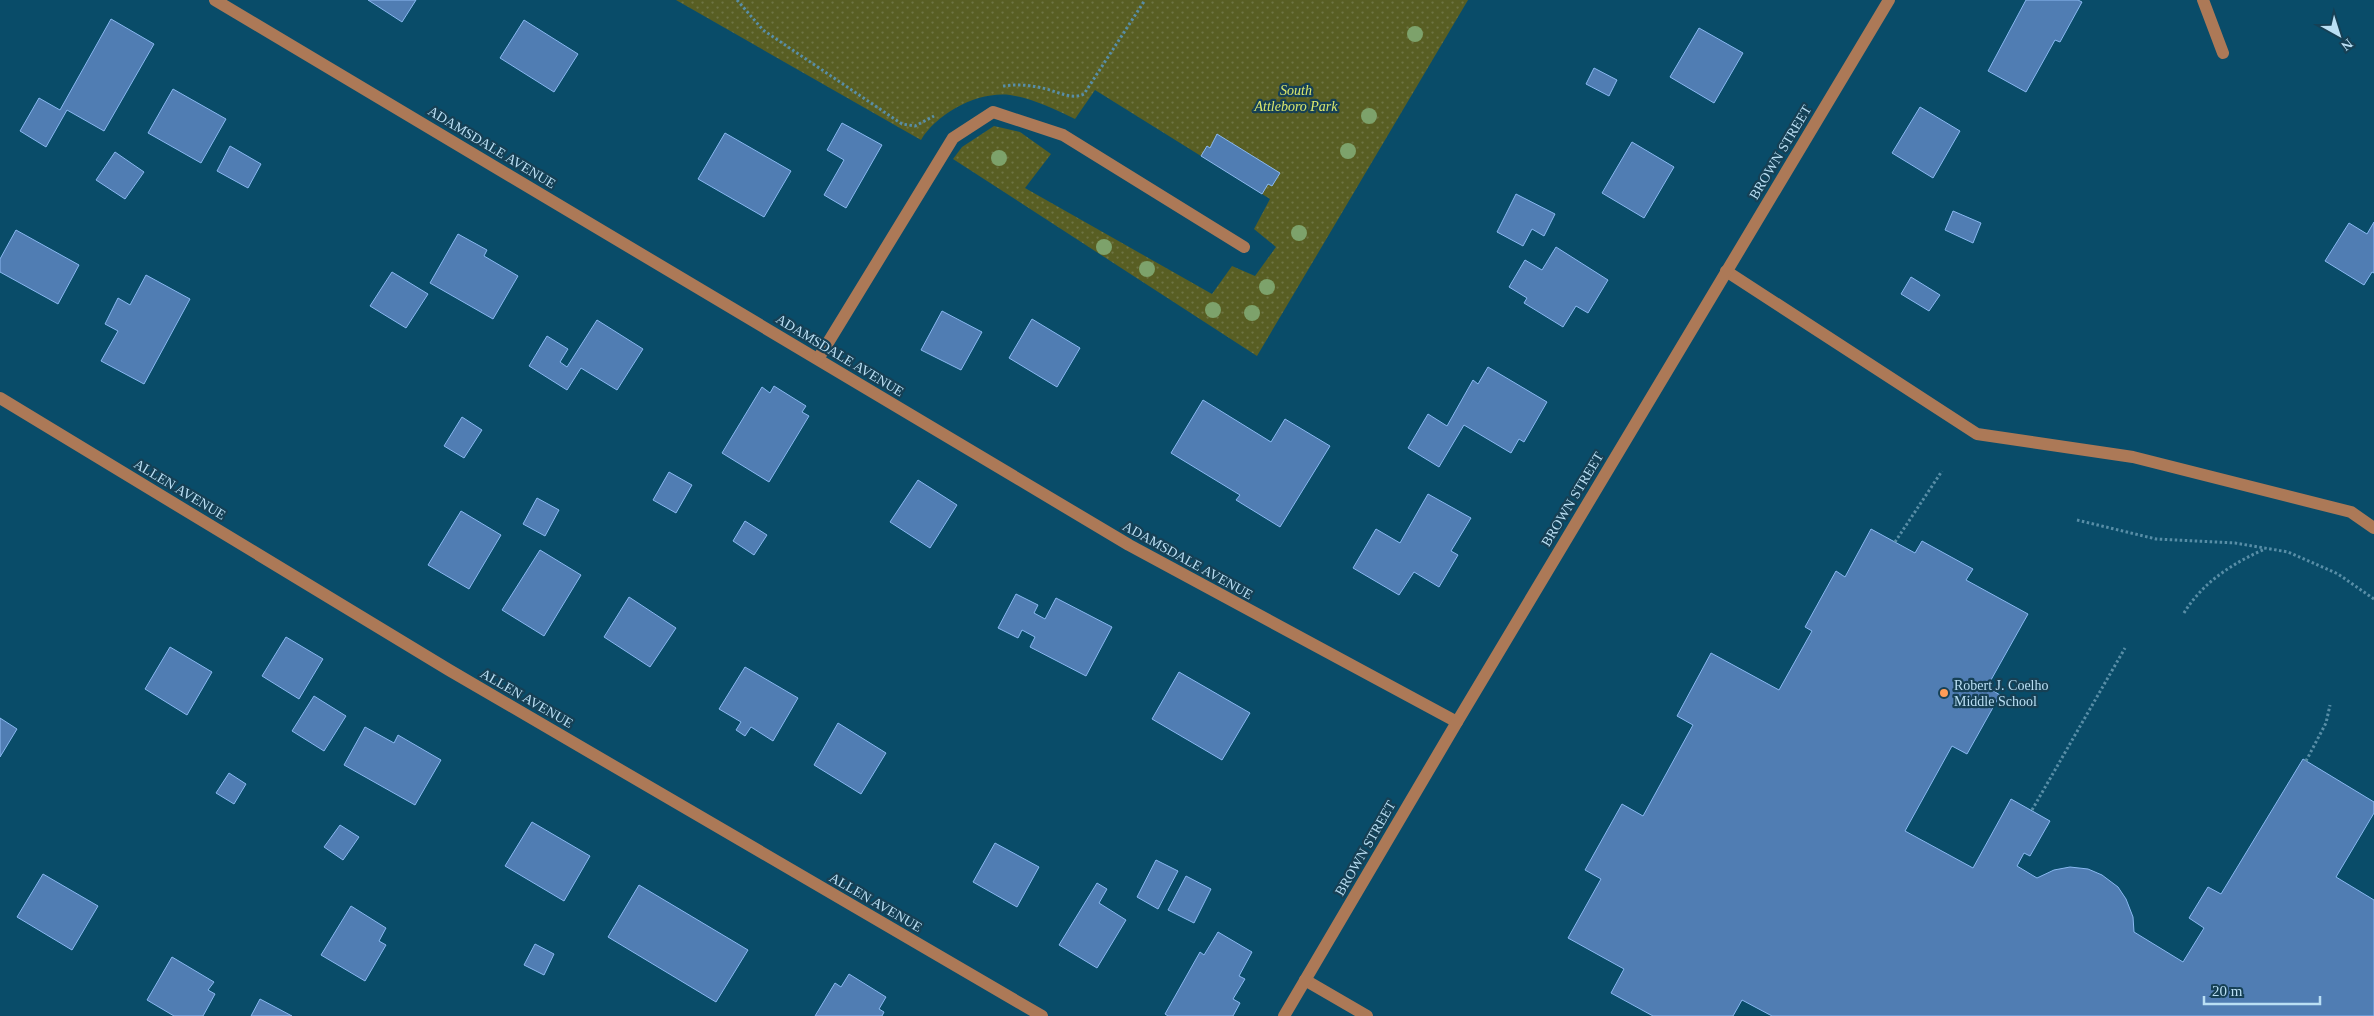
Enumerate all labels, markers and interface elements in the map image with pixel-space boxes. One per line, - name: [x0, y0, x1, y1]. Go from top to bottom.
- north arrow: [2314, 10, 2364, 60]
- text: N: [2338, 36, 2356, 54]
- park label: South Attleboro Park: [1253, 83, 1338, 114]
- street label: BROWN STREET: [1746, 102, 1815, 202]
- street label: ADAMSDALE AVENUE: [425, 103, 558, 192]
- street label: ADAMSDALE AVENUE: [773, 311, 906, 400]
- street label: BROWN STREET: [1538, 449, 1607, 549]
- street label: ALLEN AVENUE: [131, 456, 228, 523]
- street label: ADAMSDALE AVENUE: [1120, 518, 1255, 602]
- street label: ALLEN AVENUE: [478, 666, 576, 731]
- place label: Robert J. Coelho Middle School: [1954, 678, 2049, 709]
- marker: Robert J. Coelho Middle School: [1938, 687, 1950, 699]
- street label: BROWN STREET: [1332, 798, 1399, 898]
- street label: ALLEN AVENUE: [827, 870, 925, 935]
- scale bar: [2204, 974, 2320, 1006]
- text: 20 m: [2212, 983, 2243, 999]

